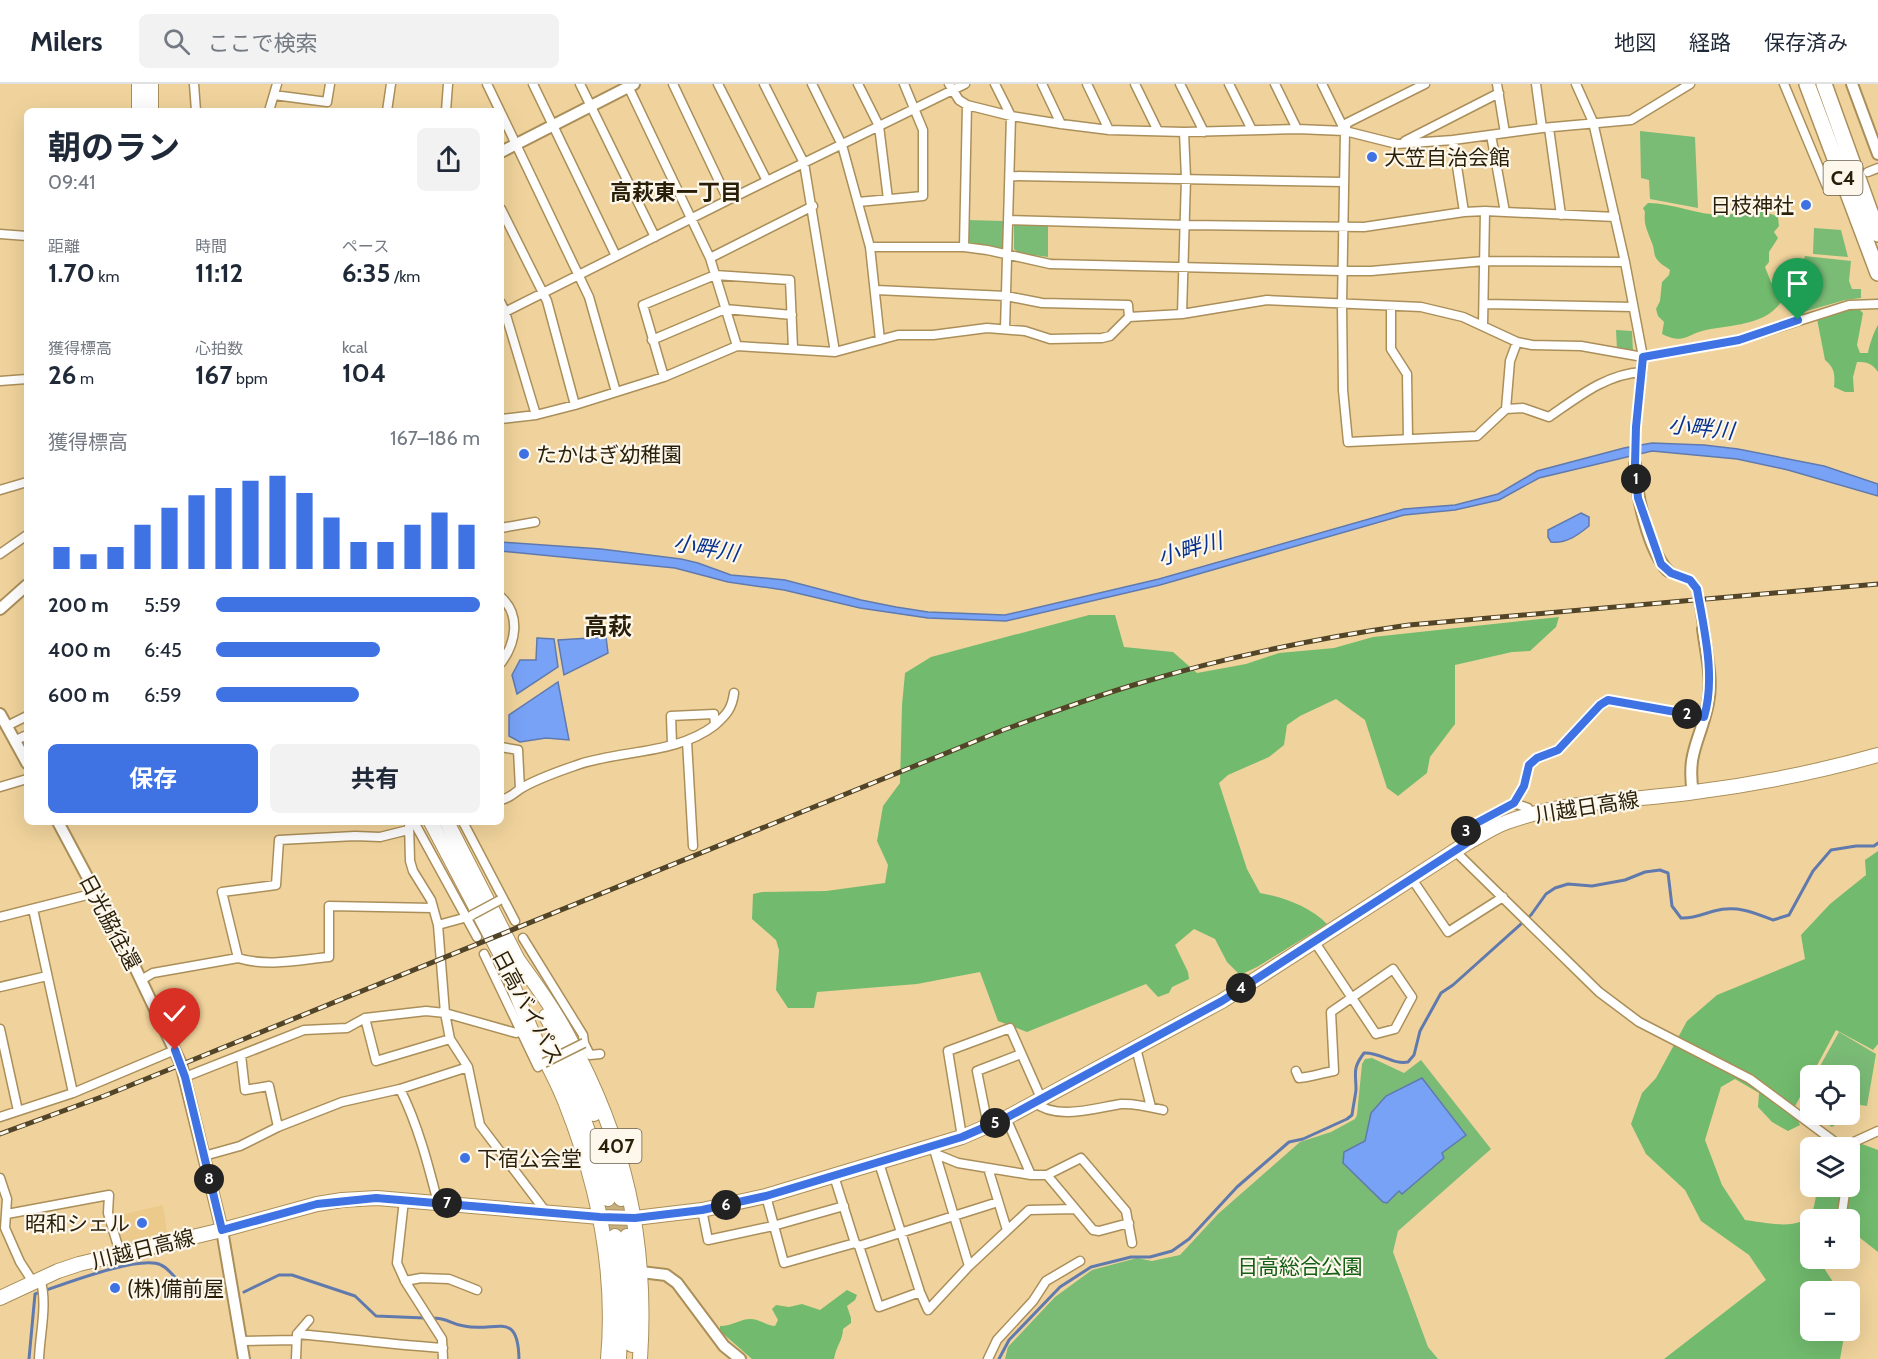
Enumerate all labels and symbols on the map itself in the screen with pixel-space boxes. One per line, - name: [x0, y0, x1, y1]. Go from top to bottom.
- place label: 大笠自治会館: [1384, 145, 1510, 170]
- marker: 大笠自治会館: [1365, 150, 1379, 164]
- road number: C4: [1824, 161, 1862, 195]
- district label: 高萩東一丁目: [610, 179, 742, 206]
- place label: 日枝神社: [1710, 193, 1794, 218]
- marker: 日枝神社: [1799, 198, 1813, 212]
- pin: [1772, 258, 1823, 320]
- water label: 小畔川: [1667, 411, 1737, 445]
- place label: たかはぎ幼稚園: [536, 442, 682, 467]
- marker: たかはぎ幼稚園: [517, 447, 531, 461]
- pin: 1: [1621, 464, 1651, 494]
- water label: 小畔川: [1155, 526, 1227, 571]
- water label: 小畔川: [671, 529, 743, 567]
- district label: 高萩: [584, 612, 632, 641]
- pin: 2: [1672, 699, 1702, 729]
- street label: 川越日高線: [1533, 786, 1641, 828]
- pin: 3: [1451, 816, 1481, 846]
- street label: 日光脇往還: [74, 870, 146, 974]
- street label: 日高バイパス: [487, 946, 569, 1068]
- pin: 4: [1226, 973, 1256, 1003]
- pin: [149, 988, 200, 1050]
- pin: 5: [980, 1108, 1010, 1138]
- road number: 407: [590, 1129, 642, 1163]
- place label: 下宿公会堂: [477, 1146, 582, 1171]
- marker: 下宿公会堂: [458, 1151, 472, 1165]
- pin: 8: [194, 1164, 224, 1194]
- pin: 7: [432, 1188, 462, 1218]
- pin: 6: [711, 1190, 741, 1220]
- place label: 昭和シェル: [25, 1211, 130, 1236]
- marker: 昭和シェル: [135, 1216, 149, 1230]
- street label: 川越日高線: [89, 1224, 197, 1274]
- park label: 日高総合公園: [1237, 1254, 1363, 1279]
- place label: (株)備前屋: [127, 1276, 224, 1301]
- marker: (株)備前屋: [108, 1281, 122, 1295]

